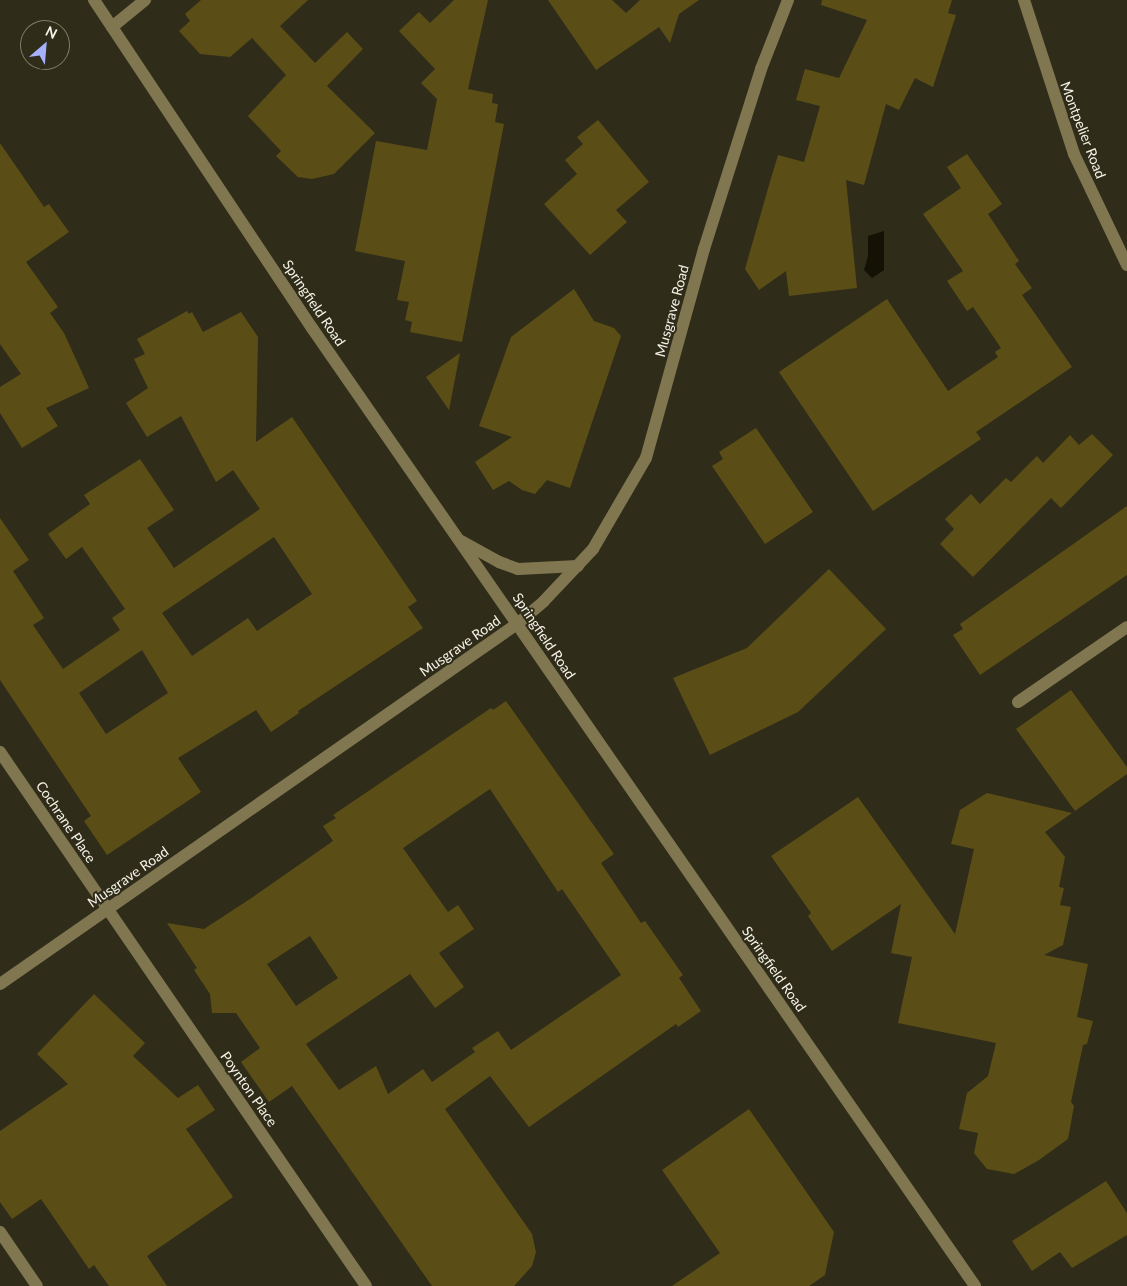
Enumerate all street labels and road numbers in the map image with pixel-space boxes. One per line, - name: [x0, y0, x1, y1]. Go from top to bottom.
- street label: Montpelier Road: [1057, 79, 1109, 181]
- street label: Springfield Road: [279, 257, 349, 349]
- street label: Musgrave Road: [652, 263, 692, 359]
- street label: Springfield Road: [509, 590, 579, 682]
- street label: Musgrave Road: [416, 612, 504, 680]
- street label: Cochrane Place: [32, 778, 100, 866]
- street label: Musgrave Road: [84, 843, 172, 911]
- street label: Springfield Road: [738, 923, 810, 1015]
- street label: Poynton Place: [217, 1048, 281, 1130]

